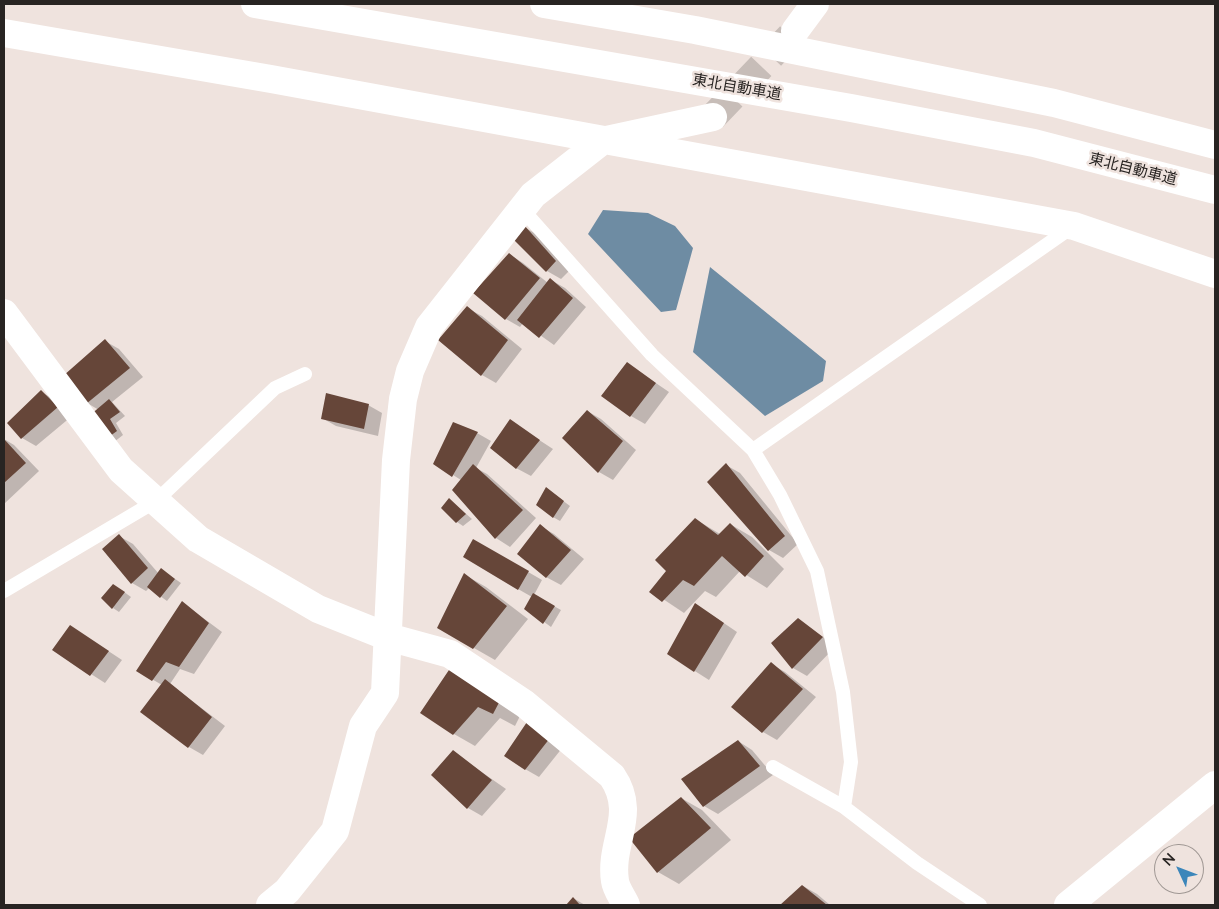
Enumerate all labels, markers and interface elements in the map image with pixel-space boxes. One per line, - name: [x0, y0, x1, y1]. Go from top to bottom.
- street label: 東北自動車道: [691, 70, 783, 104]
- street label: 東北自動車道: [1087, 149, 1179, 189]
- north arrow: [1154, 844, 1204, 894]
- text: N: [1158, 849, 1178, 869]

